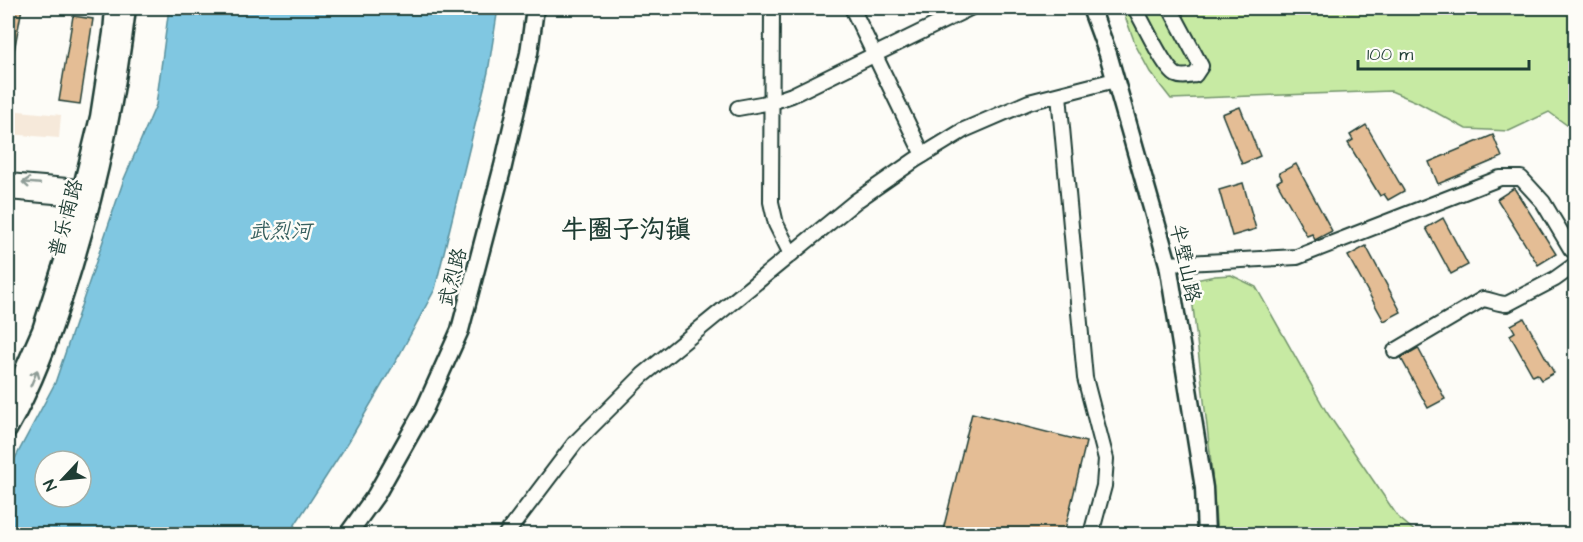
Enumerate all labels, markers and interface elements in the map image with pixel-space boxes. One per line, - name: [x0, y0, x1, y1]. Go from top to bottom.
- scale bar: [1358, 33, 1529, 71]
- text: 100 m: [1367, 42, 1413, 67]
- street label: 普乐南路: [42, 175, 90, 261]
- one-way arrow: [21, 177, 41, 188]
- district label: 牛圈子沟镇: [561, 212, 691, 248]
- water label: 武烈河: [249, 217, 314, 246]
- street label: 半壁山路: [1163, 221, 1207, 306]
- street label: 武烈路: [432, 244, 475, 310]
- one-way arrow: [30, 369, 41, 387]
- north arrow: [33, 449, 93, 509]
- text: N: [38, 476, 63, 494]

